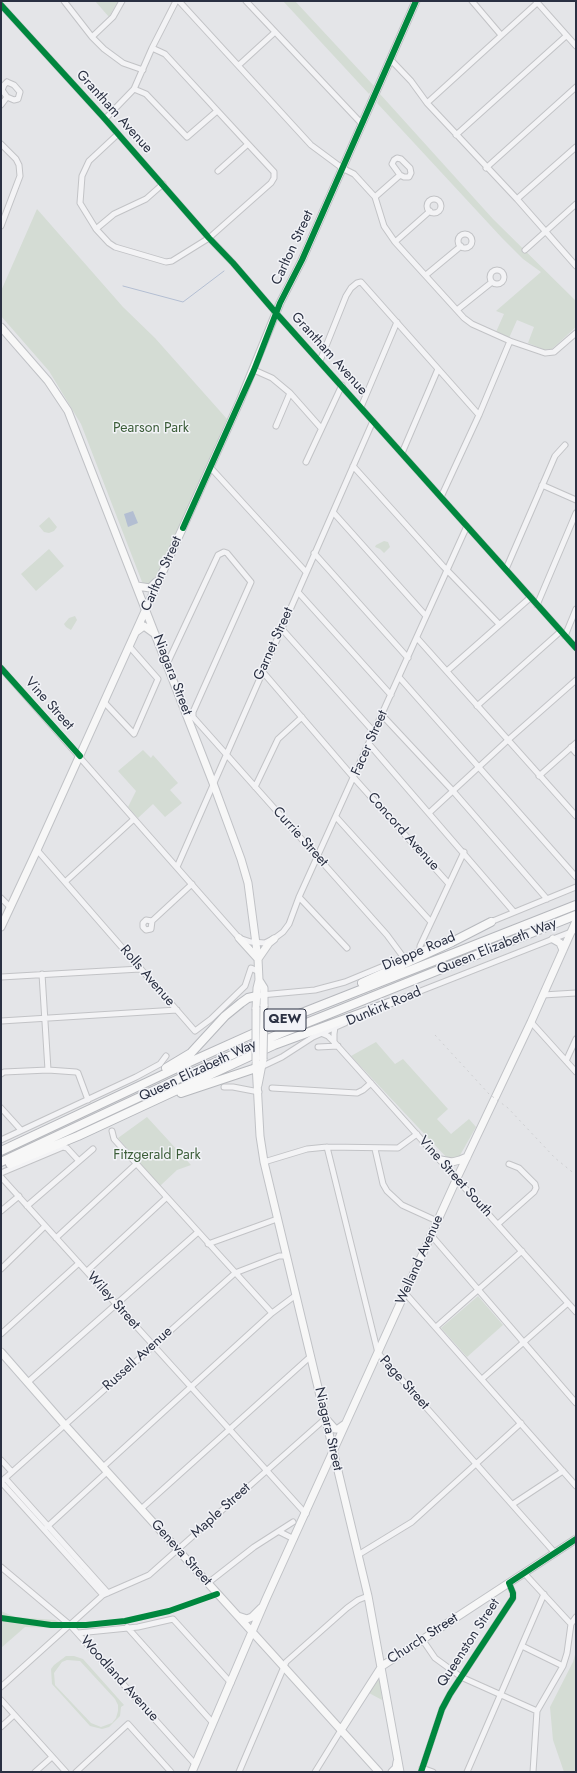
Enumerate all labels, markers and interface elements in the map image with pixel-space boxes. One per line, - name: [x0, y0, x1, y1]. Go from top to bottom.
- street label: Grantham Avenue: [72, 67, 156, 157]
- street label: Carlton Street: [268, 208, 318, 288]
- street label: Grantham Avenue: [287, 309, 371, 399]
- park label: Pearson Park: [113, 421, 189, 437]
- street label: Carlton Street: [138, 534, 186, 614]
- street label: Garnet Street: [250, 605, 298, 683]
- street label: Niagara Street: [149, 632, 195, 718]
- street label: Vine Street: [21, 674, 77, 734]
- street label: Facer Street: [348, 708, 392, 778]
- street label: Concord Avenue: [363, 789, 443, 875]
- street label: Currie Street: [269, 804, 331, 870]
- street label: Queen Elizabeth Way: [435, 915, 559, 979]
- street label: Dieppe Road: [380, 929, 458, 975]
- street label: Rolls Avenue: [116, 942, 178, 1010]
- street label: Dunkirk Road: [344, 984, 424, 1030]
- road number: QEW: [264, 1009, 306, 1031]
- street label: Queen Elizabeth Way: [137, 1036, 259, 1106]
- street label: Vine Street South: [414, 1133, 496, 1221]
- park label: Fitzgerald Park: [113, 1148, 201, 1164]
- street label: Welland Avenue: [393, 1213, 447, 1307]
- street label: Wiley Street: [83, 1269, 143, 1333]
- street label: Russell Avenue: [100, 1323, 176, 1395]
- street label: Page Street: [375, 1353, 433, 1413]
- street label: Niagara Street: [310, 1386, 346, 1472]
- street label: Maple Street: [188, 1480, 254, 1542]
- street label: Geneva Street: [147, 1517, 215, 1589]
- street label: Queenston Street: [434, 1596, 504, 1690]
- street label: Church Street: [385, 1610, 461, 1668]
- street label: Woodland Avenue: [76, 1633, 162, 1725]

